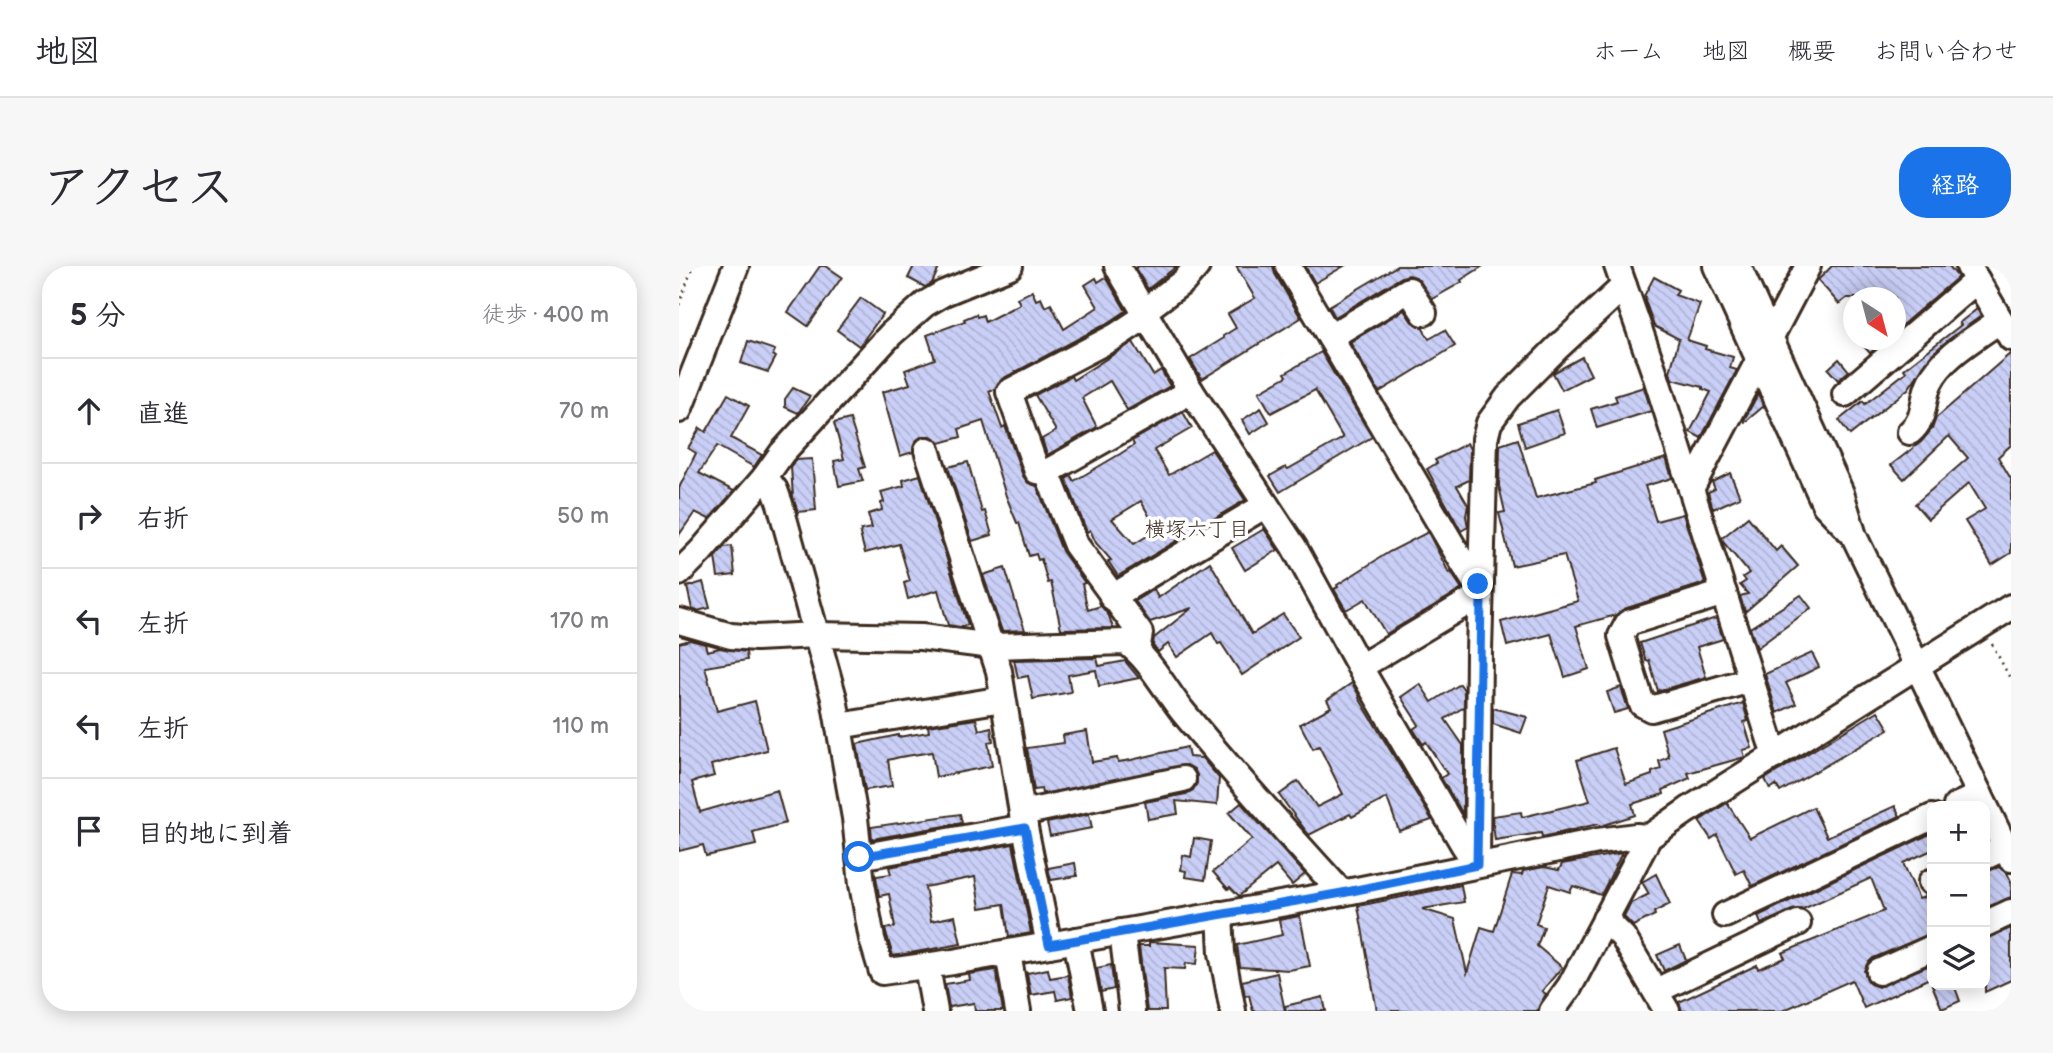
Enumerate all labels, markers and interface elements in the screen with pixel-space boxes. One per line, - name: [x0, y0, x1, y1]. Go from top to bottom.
- text: 地図: [35, 32, 101, 72]
- text: ホーム: [1593, 37, 1664, 66]
- text: 地図: [1702, 37, 1750, 66]
- text: 概要: [1788, 37, 1836, 66]
- text: お問い合わせ: [1874, 37, 2018, 66]
- button: 経路: [1899, 147, 2011, 218]
- text: アクセス: [42, 159, 235, 218]
- north arrow: [1843, 287, 1906, 350]
- text: 5 分: [70, 298, 125, 334]
- text: 徒歩 · 400 m: [482, 301, 609, 329]
- icon: ahead: [70, 392, 108, 430]
- text: 70 m: [559, 397, 609, 425]
- text: 直進: [137, 399, 189, 430]
- icon: right: [70, 497, 108, 535]
- text: 50 m: [557, 502, 609, 530]
- text: 右折: [137, 504, 189, 535]
- district label: 横塚六丁目: [1145, 517, 1250, 542]
- route end: [1462, 568, 1493, 599]
- icon: left: [70, 602, 108, 640]
- text: 170 m: [550, 607, 609, 635]
- text: 左折: [137, 609, 189, 640]
- icon: left: [70, 707, 108, 745]
- text: 110 m: [552, 712, 609, 740]
- text: 左折: [137, 714, 189, 745]
- map controls: [1927, 801, 1990, 990]
- button: +: [1927, 801, 1990, 864]
- icon: arrive: [70, 812, 108, 850]
- text: 目的地に到着: [137, 819, 293, 850]
- route start: [843, 841, 874, 872]
- button: −: [1927, 864, 1990, 927]
- button: layers: [1927, 927, 1990, 990]

